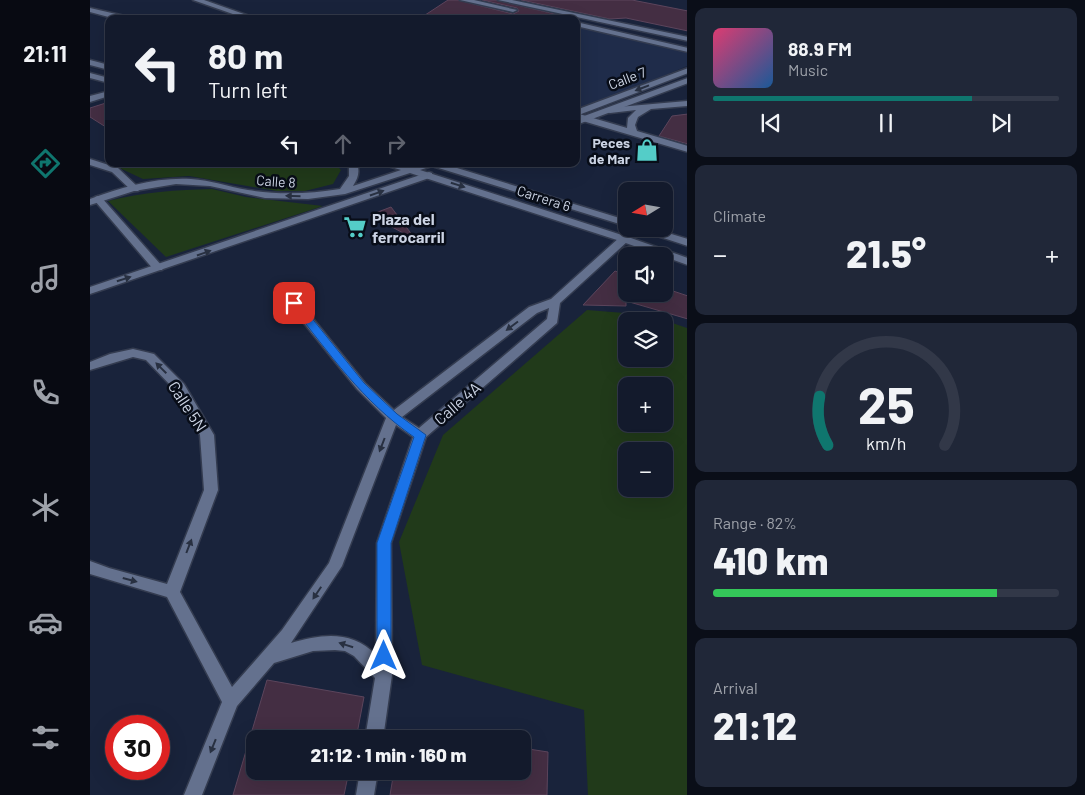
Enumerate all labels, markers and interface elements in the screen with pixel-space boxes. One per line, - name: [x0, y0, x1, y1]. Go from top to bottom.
- text: 80 m: [208, 34, 283, 76]
- icon: left: [125, 35, 190, 100]
- text: 88.9 FM: [788, 37, 852, 60]
- text: 21:11: [23, 40, 67, 66]
- text: Music: [788, 60, 828, 79]
- street label: Calle 7: [606, 63, 649, 93]
- text: Turn left: [208, 76, 288, 102]
- one-way arrow: [634, 84, 649, 92]
- icon: previous: [757, 109, 785, 137]
- icon: pause: [872, 109, 900, 137]
- icon: next: [987, 109, 1015, 137]
- icon: left: [276, 130, 304, 158]
- icon: ahead: [329, 130, 357, 158]
- icon: right: [382, 130, 410, 158]
- place label: Peces de Mar: [589, 134, 631, 167]
- shop icon: Peces de Mar: [634, 137, 660, 163]
- icon: directions: [28, 146, 63, 181]
- street label: Calle 8: [256, 171, 296, 191]
- one-way arrow: [450, 181, 465, 189]
- street label: Carrera 6: [515, 181, 573, 215]
- north arrow: [618, 182, 672, 238]
- map controls: [618, 182, 673, 497]
- one-way arrow: [370, 189, 385, 196]
- one-way arrow: [285, 192, 301, 200]
- text: Climate: [713, 206, 766, 225]
- place label: Plaza del ferrocarril: [372, 209, 445, 246]
- supermarket icon: Plaza del ferrocarril: [342, 214, 368, 240]
- text: 21.5°: [846, 230, 926, 276]
- text: −: [713, 237, 727, 271]
- text: +: [1045, 237, 1059, 271]
- button: sound: [618, 247, 673, 302]
- one-way arrow: [197, 248, 212, 256]
- icon: music: [28, 261, 63, 296]
- one-way arrow: [117, 275, 132, 283]
- pin: [273, 282, 315, 324]
- icon: arrive: [280, 289, 308, 317]
- button: layers: [618, 312, 673, 367]
- one-way arrow: [506, 320, 519, 331]
- one-way arrow: [155, 362, 167, 374]
- text: 25: [857, 372, 915, 434]
- icon: phone: [28, 375, 63, 410]
- street label: Calle 5N: [165, 377, 211, 435]
- street label: Calle 4A: [430, 377, 484, 428]
- button: +: [618, 377, 673, 432]
- text: km/h: [866, 432, 906, 454]
- one-way arrow: [378, 438, 386, 452]
- button: −: [618, 442, 673, 497]
- icon: climate: [28, 490, 63, 525]
- text: Range · 82%: [713, 513, 797, 532]
- text: 410 km: [713, 537, 828, 583]
- one-way arrow: [185, 538, 193, 553]
- one-way arrow: [123, 577, 138, 585]
- one-way arrow: [312, 586, 322, 600]
- icon: car: [28, 605, 63, 640]
- position arrow: [357, 629, 409, 681]
- one-way arrow: [338, 641, 353, 649]
- text: Arrival: [713, 678, 758, 697]
- text: 21:12: [713, 702, 797, 748]
- speed limit sign: 30: [105, 715, 170, 780]
- icon: filters: [28, 720, 63, 755]
- one-way arrow: [209, 739, 216, 754]
- text: 21:12 · 1 min · 160 m: [310, 743, 467, 766]

